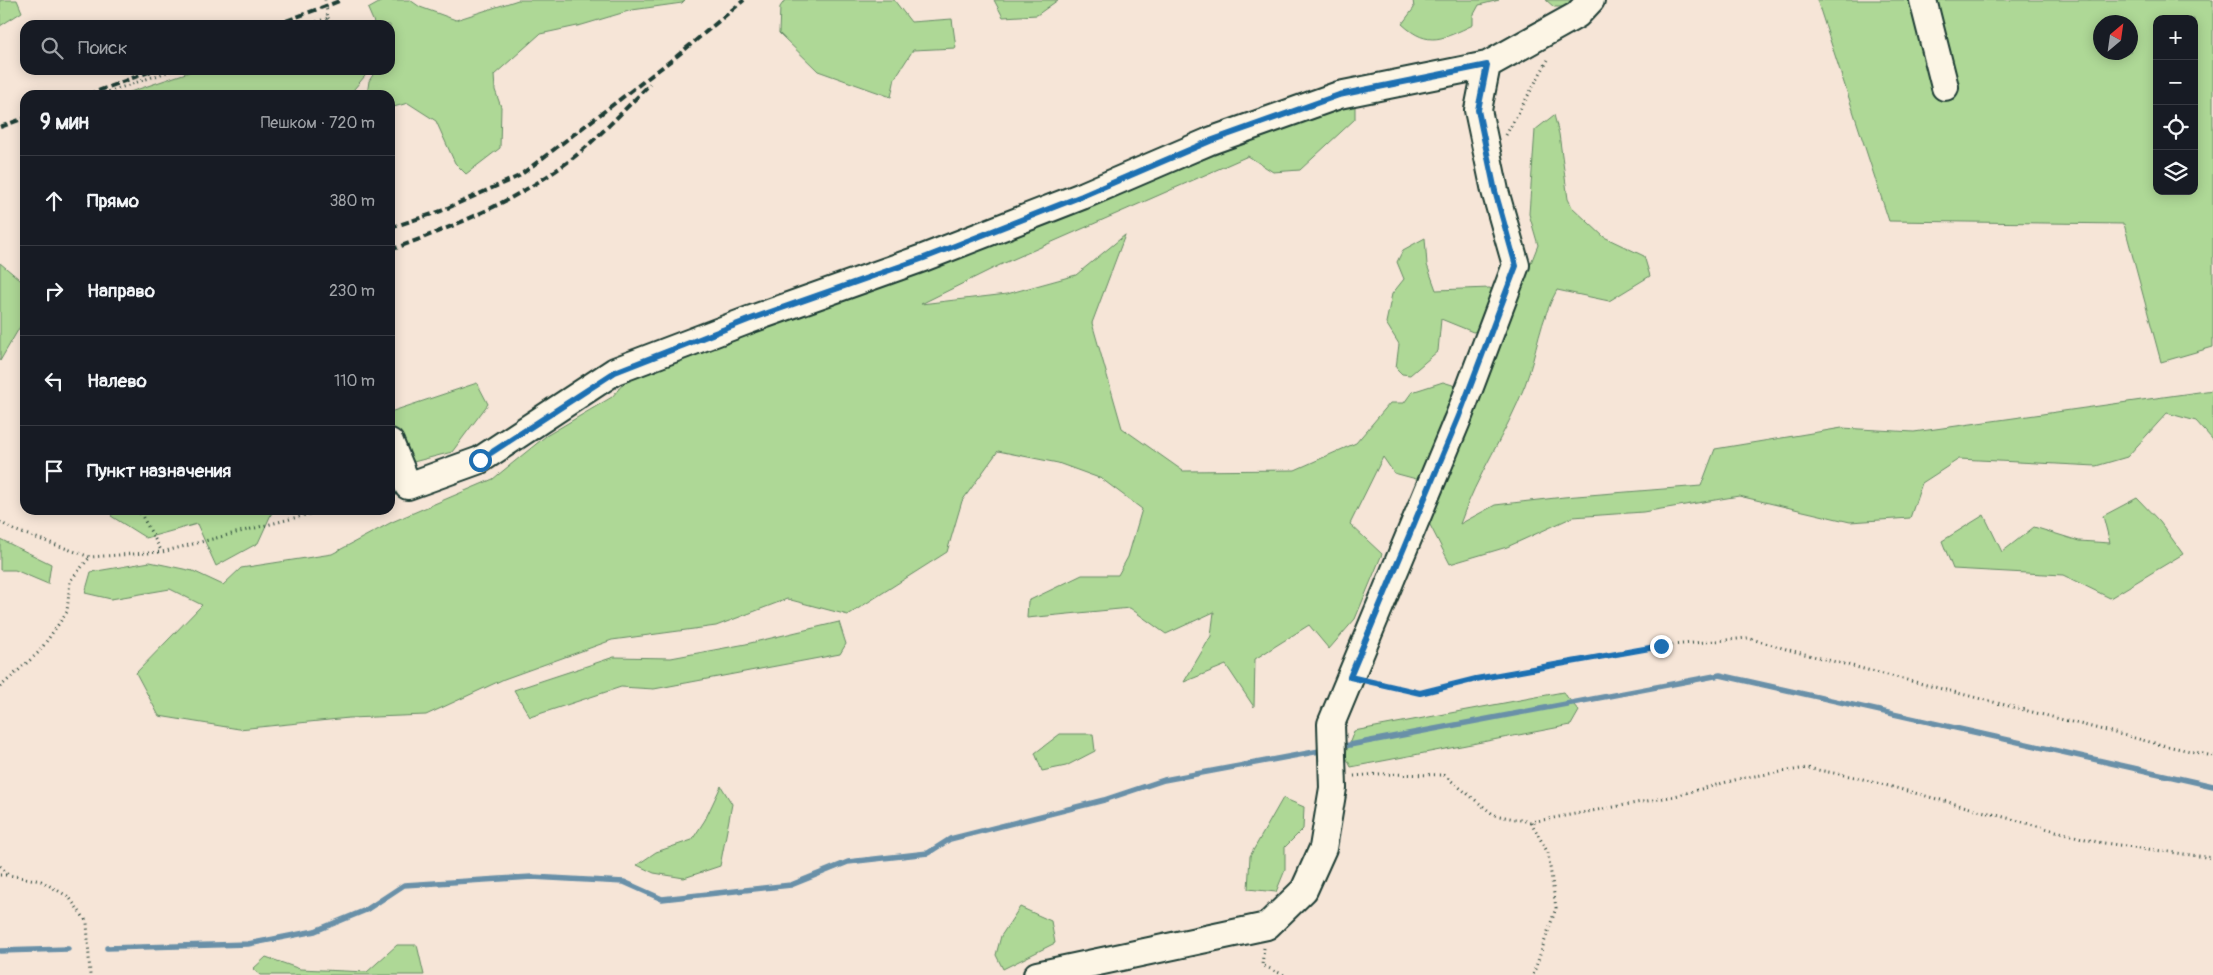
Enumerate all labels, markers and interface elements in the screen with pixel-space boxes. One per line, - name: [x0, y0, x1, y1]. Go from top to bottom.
- north arrow: [2093, 15, 2138, 60]
- map controls: [2153, 15, 2198, 195]
- button: +: [2153, 15, 2198, 60]
- search box: [20, 20, 395, 75]
- icon: search: [38, 34, 66, 62]
- text: Поиск: [78, 36, 128, 60]
- button: −: [2153, 60, 2198, 105]
- button: locate: [2153, 105, 2198, 150]
- text: 9 мин: [40, 109, 89, 136]
- text: Пешком · 720 m: [261, 113, 375, 133]
- button: layers: [2153, 150, 2198, 195]
- icon: ahead: [40, 187, 68, 215]
- text: Прямо: [87, 189, 139, 213]
- text: 380 m: [329, 191, 375, 211]
- icon: right: [40, 277, 68, 305]
- text: Направо: [87, 279, 155, 303]
- text: 230 m: [329, 281, 375, 301]
- icon: left: [40, 367, 68, 395]
- text: Налево: [87, 369, 147, 393]
- text: 110 m: [334, 371, 375, 391]
- route start: [469, 449, 492, 472]
- icon: arrive: [40, 457, 68, 485]
- text: Пункт назначения: [87, 459, 231, 483]
- route end: [1650, 635, 1673, 658]

